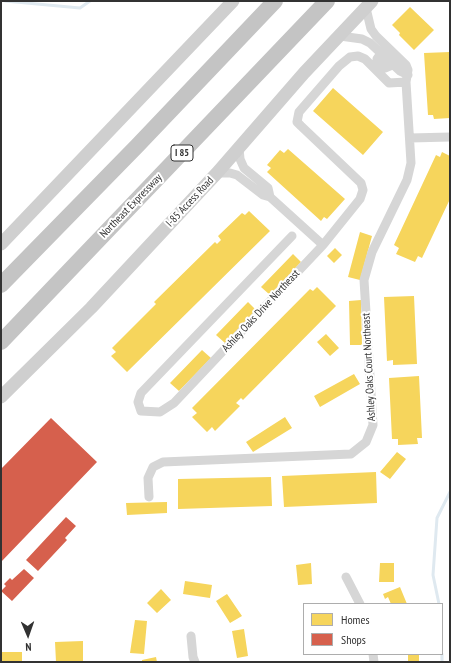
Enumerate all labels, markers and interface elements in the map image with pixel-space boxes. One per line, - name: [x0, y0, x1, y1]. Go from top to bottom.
- road number: I 85: [171, 145, 193, 161]
- street label: Northeast Expressway: [97, 171, 165, 241]
- street label: I-85 Access Road: [163, 174, 217, 230]
- street label: Ashley Oaks Drive Northeast: [219, 267, 303, 355]
- street label: Ashley Oaks Court Northeast: [360, 313, 378, 421]
- legend: [303, 603, 443, 655]
- text: Homes: [341, 612, 369, 627]
- north arrow: [8, 615, 48, 655]
- text: Shops: [341, 632, 366, 647]
- text: N: [25, 640, 32, 654]

